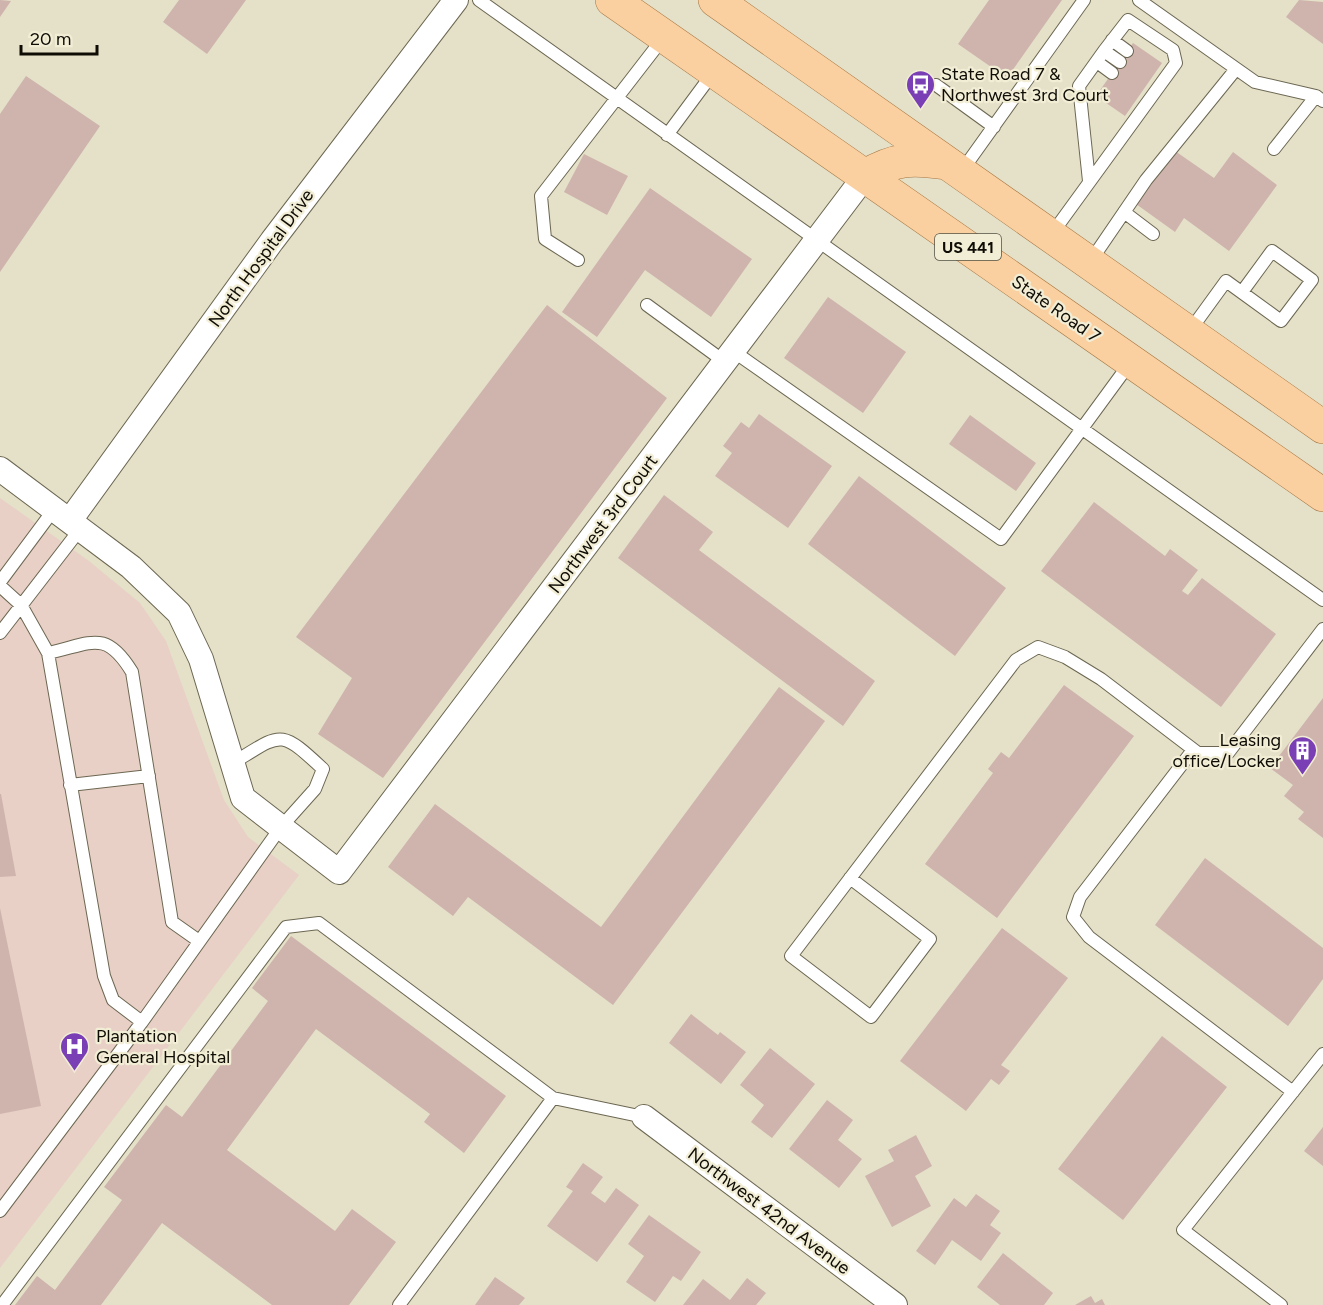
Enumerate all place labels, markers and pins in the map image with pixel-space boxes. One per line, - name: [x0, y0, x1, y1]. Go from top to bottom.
- place label: State Road 7 & Northwest 3rd Court: [941, 63, 1109, 106]
- bus stop icon: State Road 7 & Northwest 3rd Court: [904, 68, 936, 110]
- place label: Leasing office/Locker: [1173, 729, 1281, 772]
- building icon: Leasing office/Locker: [1286, 734, 1318, 776]
- place label: Plantation General Hospital: [96, 1025, 230, 1068]
- hospital icon: Plantation General Hospital: [59, 1030, 91, 1072]

